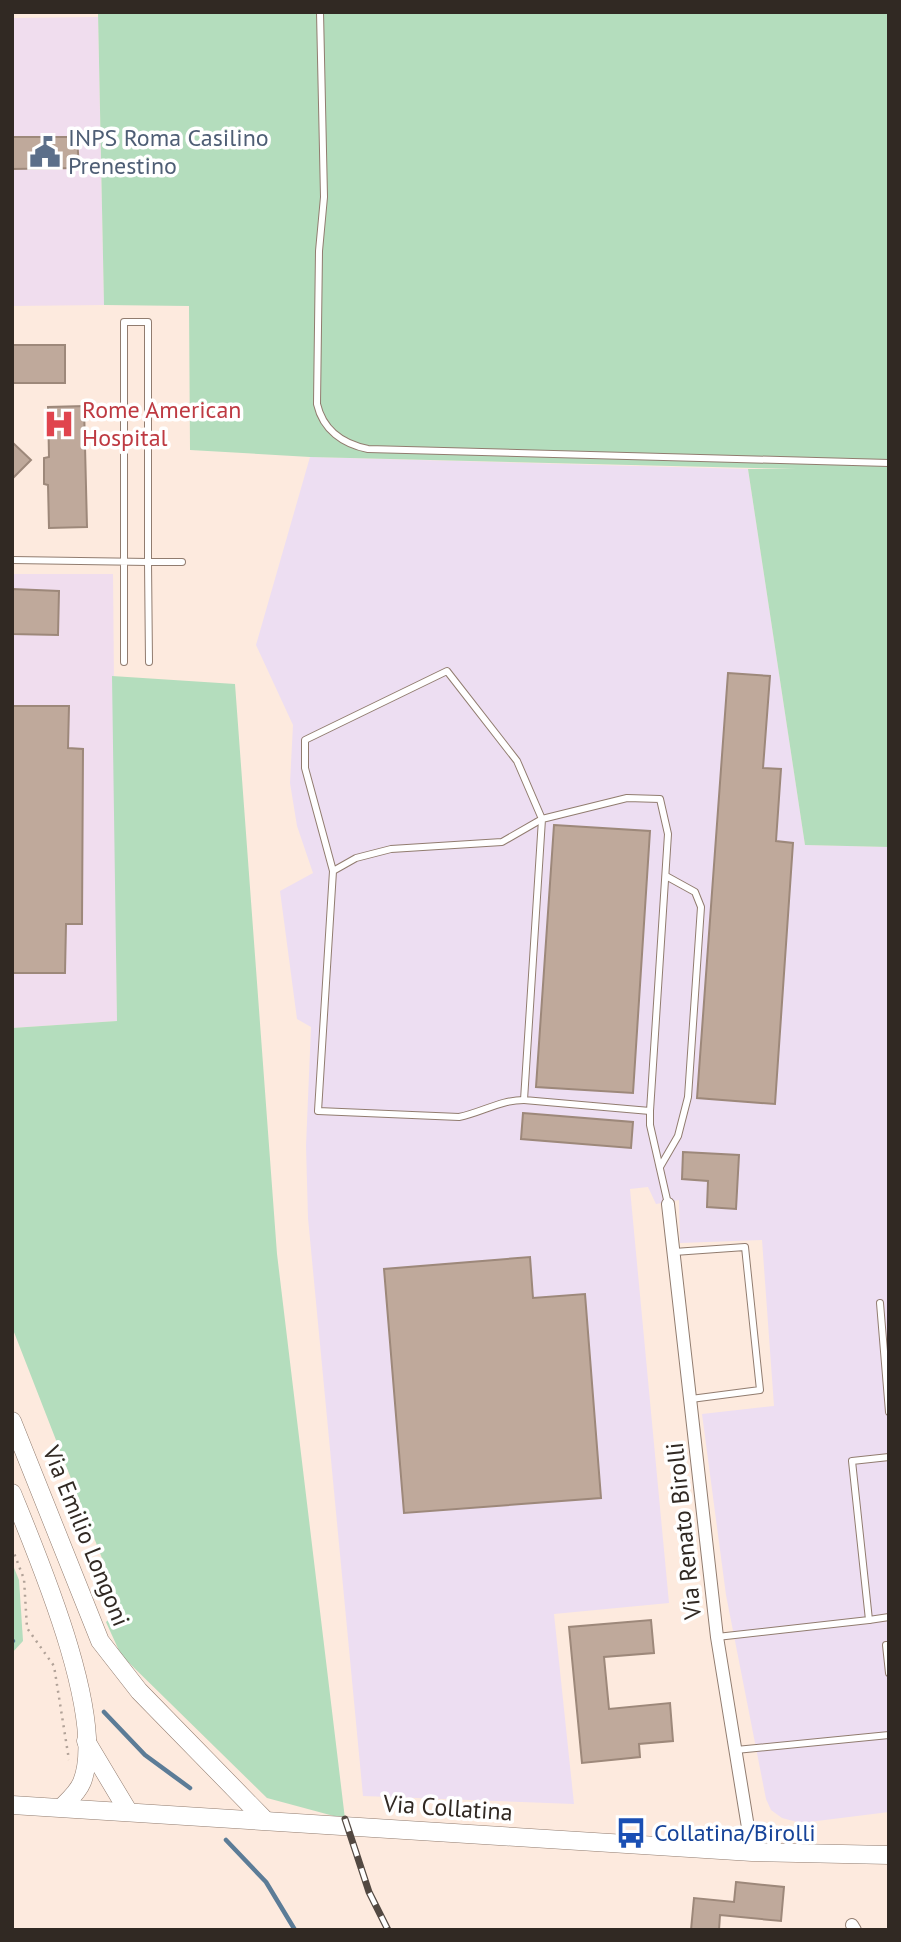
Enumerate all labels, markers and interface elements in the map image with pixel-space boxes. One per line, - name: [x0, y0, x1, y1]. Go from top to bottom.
- place label: INPS Roma Casilino Prenestino: [68, 122, 269, 181]
- public building icon: INPS Roma Casilino Prenestino: [28, 135, 62, 169]
- place label: Rome American Hospital: [82, 394, 241, 453]
- hospital icon: Rome American Hospital: [42, 407, 76, 441]
- street label: Via Emilio Longoni: [36, 1440, 137, 1631]
- street label: Via Renato Birolli: [659, 1441, 708, 1622]
- street label: Via Collatina: [381, 1787, 514, 1827]
- bus stop icon: Collatina/Birolli: [614, 1816, 648, 1850]
- place label: Collatina/Birolli: [654, 1817, 816, 1848]

